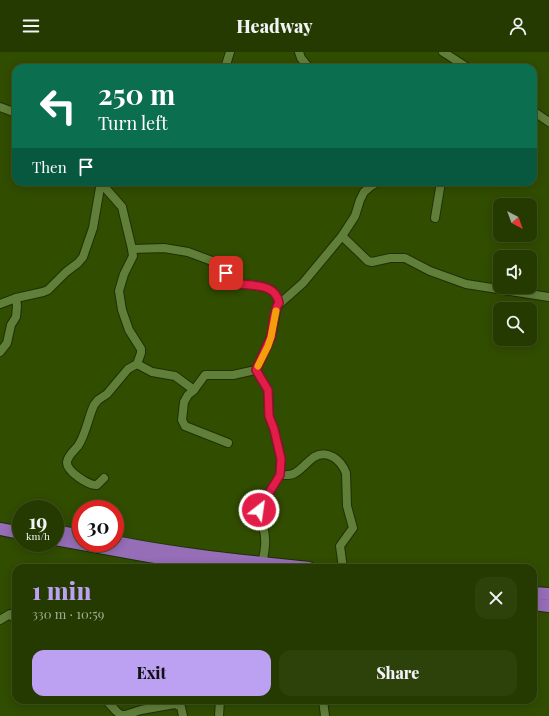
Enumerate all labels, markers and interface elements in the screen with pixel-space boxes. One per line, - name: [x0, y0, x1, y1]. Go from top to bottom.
- text: Headway: [236, 14, 313, 38]
- icon: menu: [20, 15, 42, 37]
- icon: person: [507, 15, 529, 37]
- text: 250 m: [98, 75, 175, 112]
- icon: left: [32, 80, 84, 132]
- text: Turn left: [98, 111, 168, 135]
- icon: arrive: [75, 156, 97, 178]
- text: Then: [32, 157, 67, 177]
- north arrow: [493, 198, 537, 242]
- map controls: [493, 198, 537, 346]
- button: sound: [493, 250, 537, 294]
- pin: [209, 256, 243, 290]
- icon: arrive: [215, 262, 237, 284]
- button: search: [493, 302, 537, 346]
- position arrow: [238, 489, 280, 531]
- speed limit sign: 30: [72, 500, 124, 552]
- text: 19: [29, 507, 47, 534]
- text: km/h: [26, 529, 50, 543]
- text: 1 min: [32, 574, 91, 606]
- button: close: [475, 577, 517, 619]
- text: 330 m · 10:59: [32, 605, 104, 622]
- button: Exit: [32, 650, 271, 696]
- button: Share: [279, 650, 517, 696]

